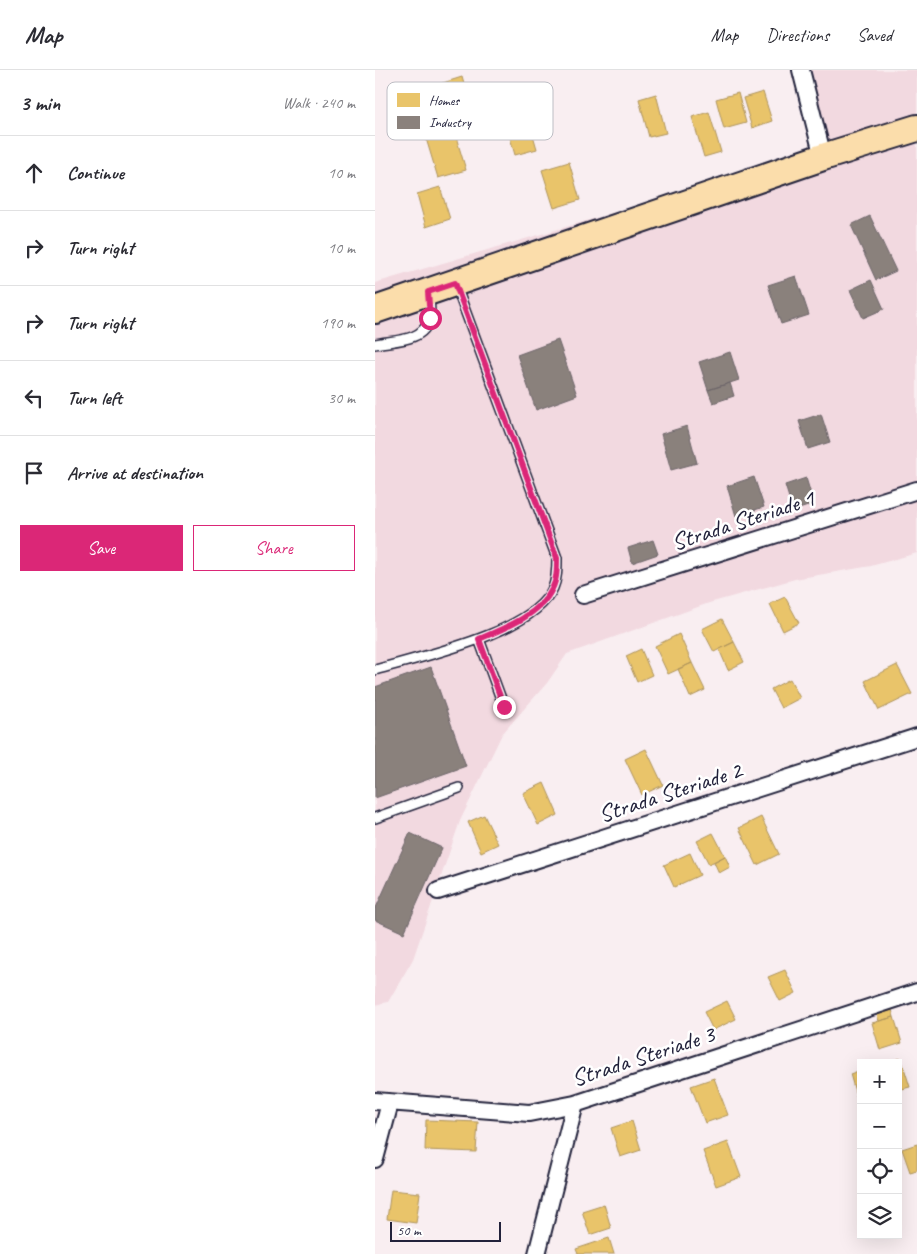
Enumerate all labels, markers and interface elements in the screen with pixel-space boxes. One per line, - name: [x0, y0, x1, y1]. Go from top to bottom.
- text: Map: [25, 20, 62, 50]
- text: Map: [711, 24, 738, 46]
- text: Directions: [766, 24, 829, 46]
- text: Saved: [857, 24, 892, 46]
- legend: [387, 82, 553, 140]
- text: 3 min: [20, 90, 60, 116]
- text: Homes: [429, 92, 460, 109]
- text: Walk · 240 m: [283, 93, 355, 113]
- text: Industry: [429, 114, 472, 131]
- icon: ahead: [20, 159, 48, 187]
- text: Continue: [67, 161, 124, 185]
- text: 10 m: [328, 163, 355, 183]
- icon: right: [20, 234, 48, 262]
- text: Turn right: [67, 236, 134, 260]
- text: 10 m: [328, 238, 355, 258]
- route start: [419, 307, 442, 330]
- icon: right: [20, 309, 48, 337]
- text: Turn right: [67, 311, 134, 335]
- text: 190 m: [321, 313, 355, 333]
- icon: left: [20, 384, 48, 412]
- text: Turn left: [67, 386, 122, 410]
- text: 30 m: [328, 388, 355, 408]
- icon: arrive: [20, 459, 48, 487]
- text: Arrive at destination: [67, 461, 203, 485]
- street label: Strada Steriade 1: [668, 482, 819, 557]
- button: Save: [20, 525, 183, 571]
- button: Share: [193, 525, 355, 571]
- route end: [493, 696, 516, 719]
- street label: Strada Steriade 2: [595, 754, 747, 829]
- street label: Strada Steriade 3: [568, 1018, 720, 1093]
- map controls: [857, 1059, 902, 1239]
- button: +: [857, 1059, 902, 1104]
- button: −: [857, 1104, 902, 1149]
- button: locate: [857, 1149, 902, 1194]
- button: layers: [857, 1194, 902, 1239]
- scale bar: [390, 1219, 501, 1242]
- text: 50 m: [397, 1222, 421, 1239]

